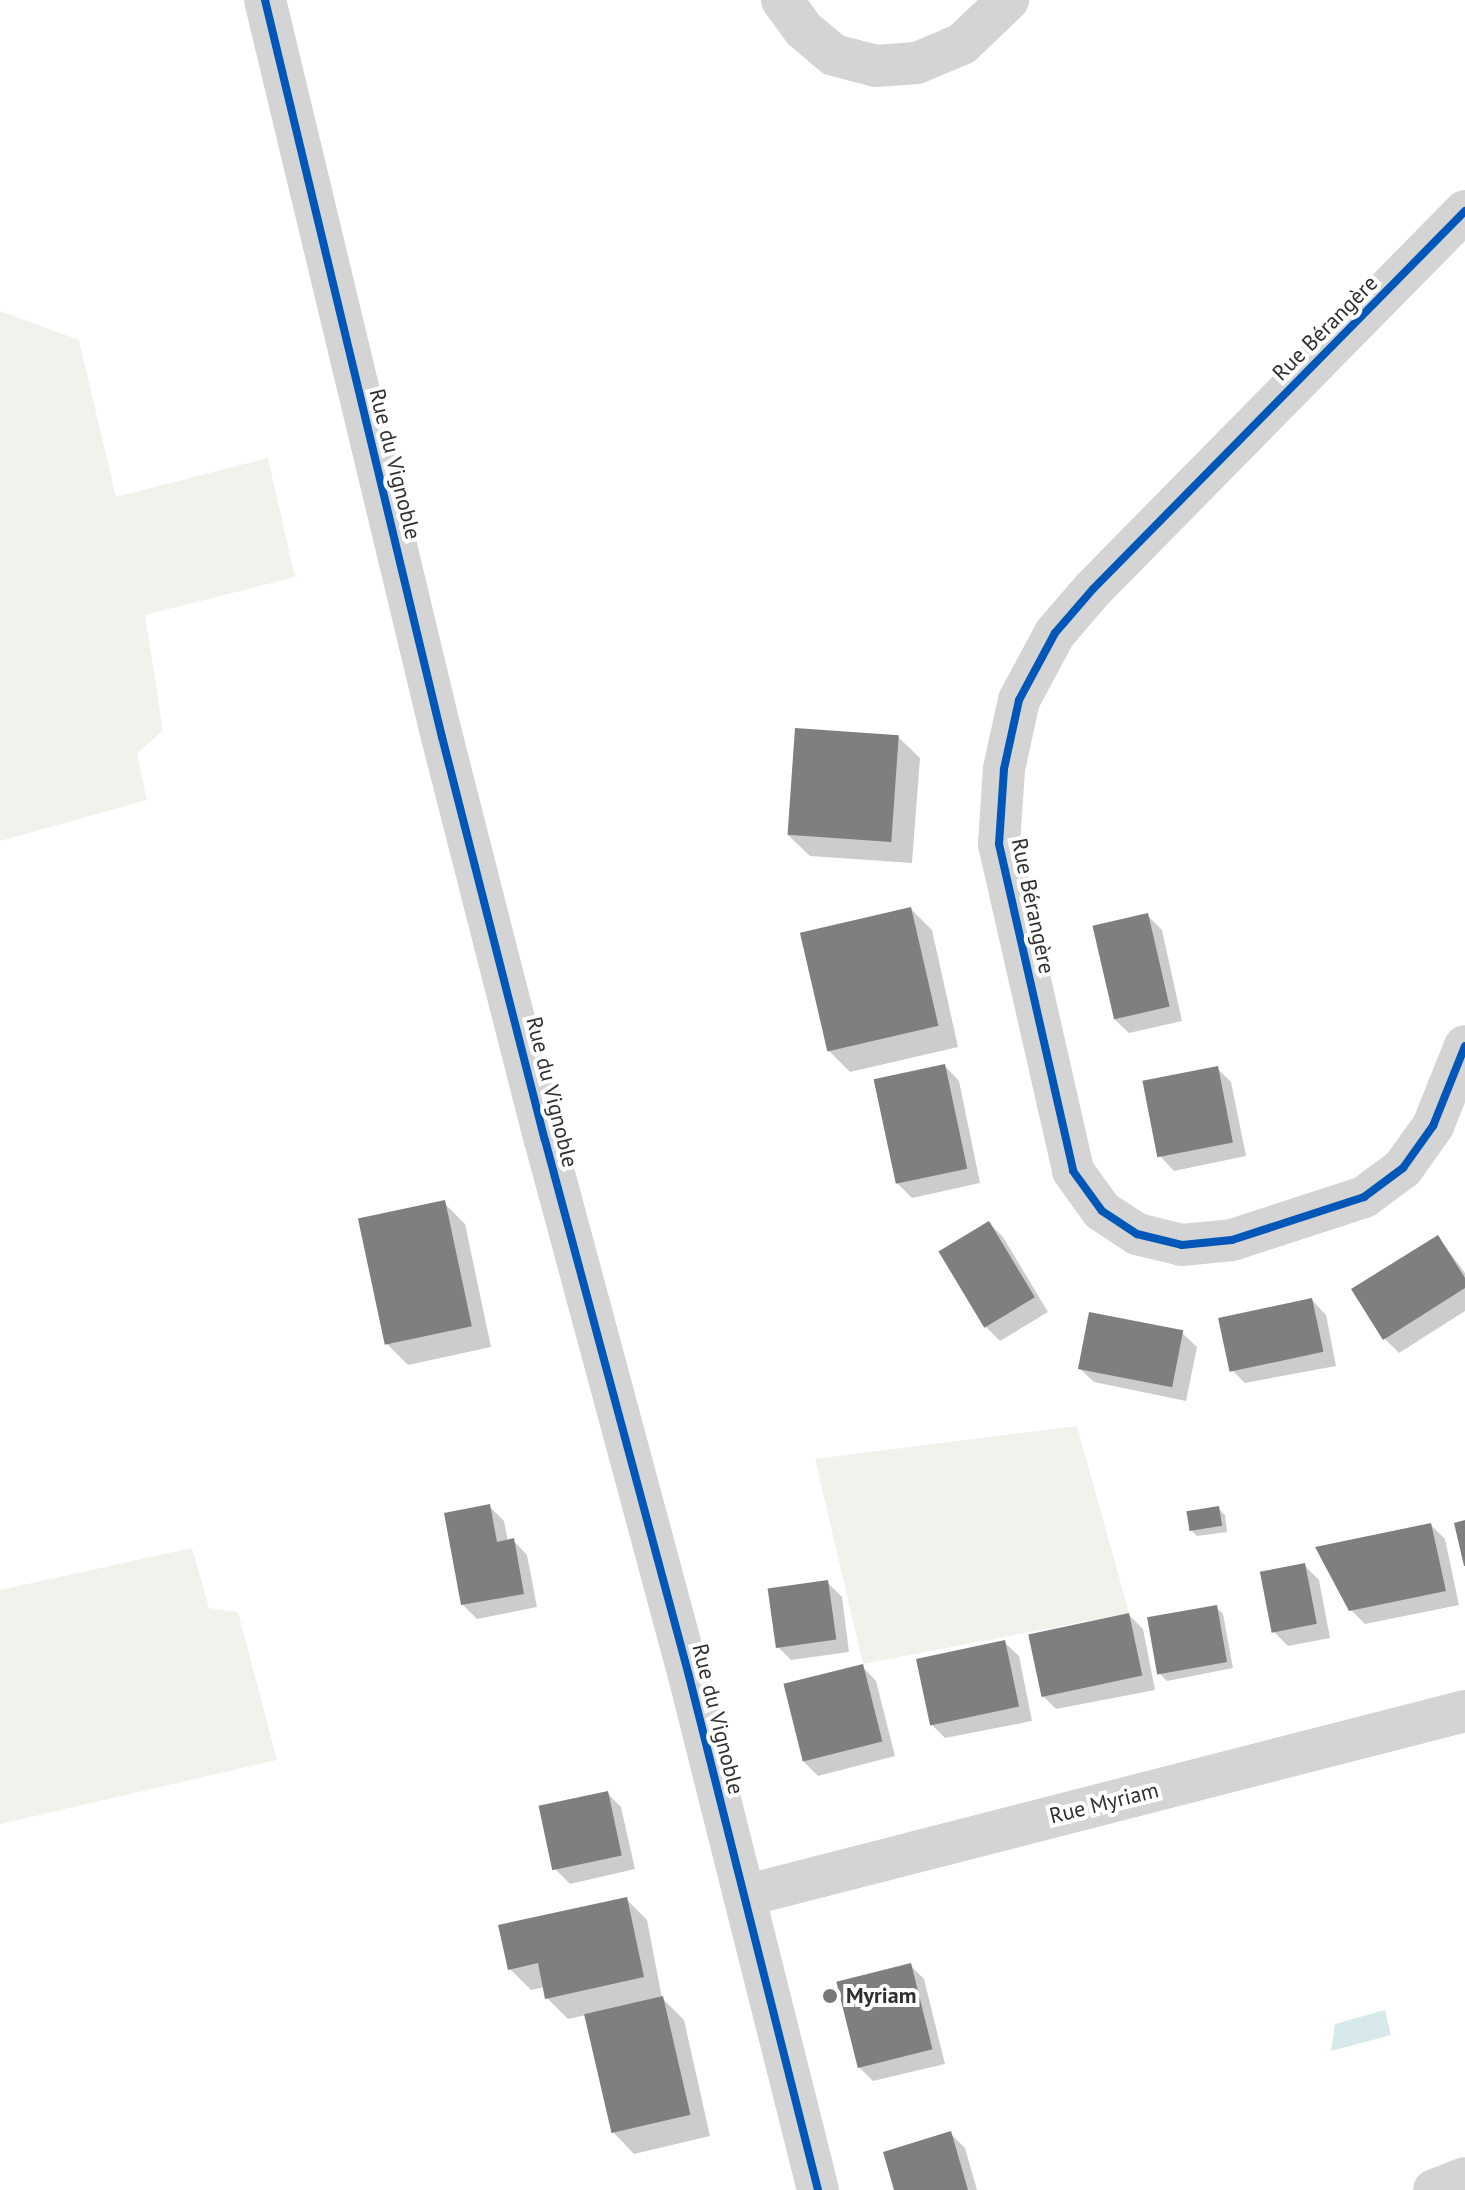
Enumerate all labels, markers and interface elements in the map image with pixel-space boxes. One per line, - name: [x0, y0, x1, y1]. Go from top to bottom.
- street label: Rue Bérangère: [1267, 270, 1383, 386]
- street label: Rue du Vignoble: [363, 386, 427, 542]
- street label: Rue Bérangère: [1006, 836, 1060, 976]
- street label: Rue du Vignoble: [520, 1014, 584, 1170]
- street label: Rue du Vignoble: [686, 1641, 750, 1797]
- street label: Rue Myriam: [1047, 1777, 1161, 1829]
- place label: Myriam: [846, 1983, 916, 2009]
- marker: Myriam: [821, 1987, 839, 2005]

